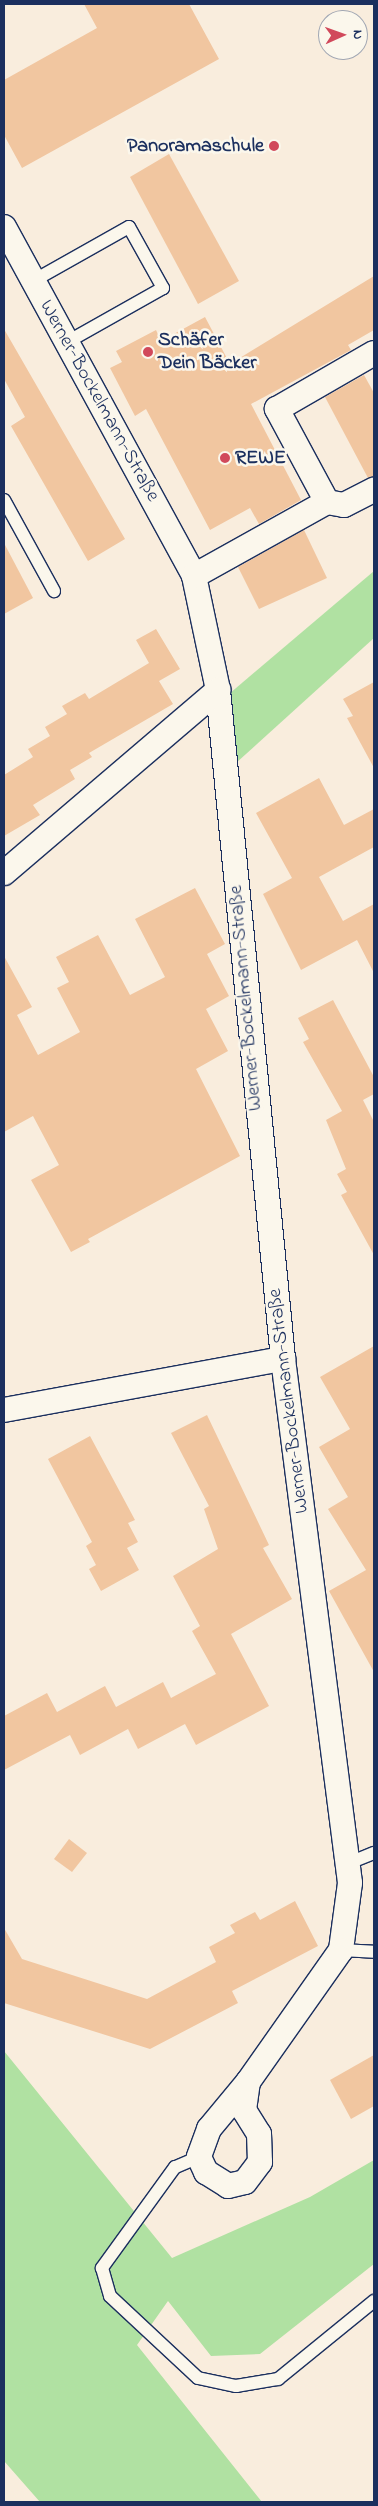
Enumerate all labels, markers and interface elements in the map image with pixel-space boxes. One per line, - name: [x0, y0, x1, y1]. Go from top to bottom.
- north arrow: [318, 10, 368, 60]
- text: N: [347, 29, 368, 40]
- place label: Panoramaschule: [127, 134, 264, 158]
- marker: Panoramaschule: [268, 140, 280, 152]
- street label: Werner-Bockelmann-Straße: [34, 296, 164, 506]
- place label: Schäfer Dein Bäcker: [158, 329, 256, 376]
- marker: Schäfer Dein Bäcker: [142, 346, 154, 358]
- place label: REWE: [235, 446, 286, 470]
- marker: REWE: [219, 452, 231, 464]
- street label: Werner-Bockelmann-Straße: [224, 884, 268, 1112]
- street label: Werner-Bockelmann-Straße: [263, 1287, 315, 1515]

